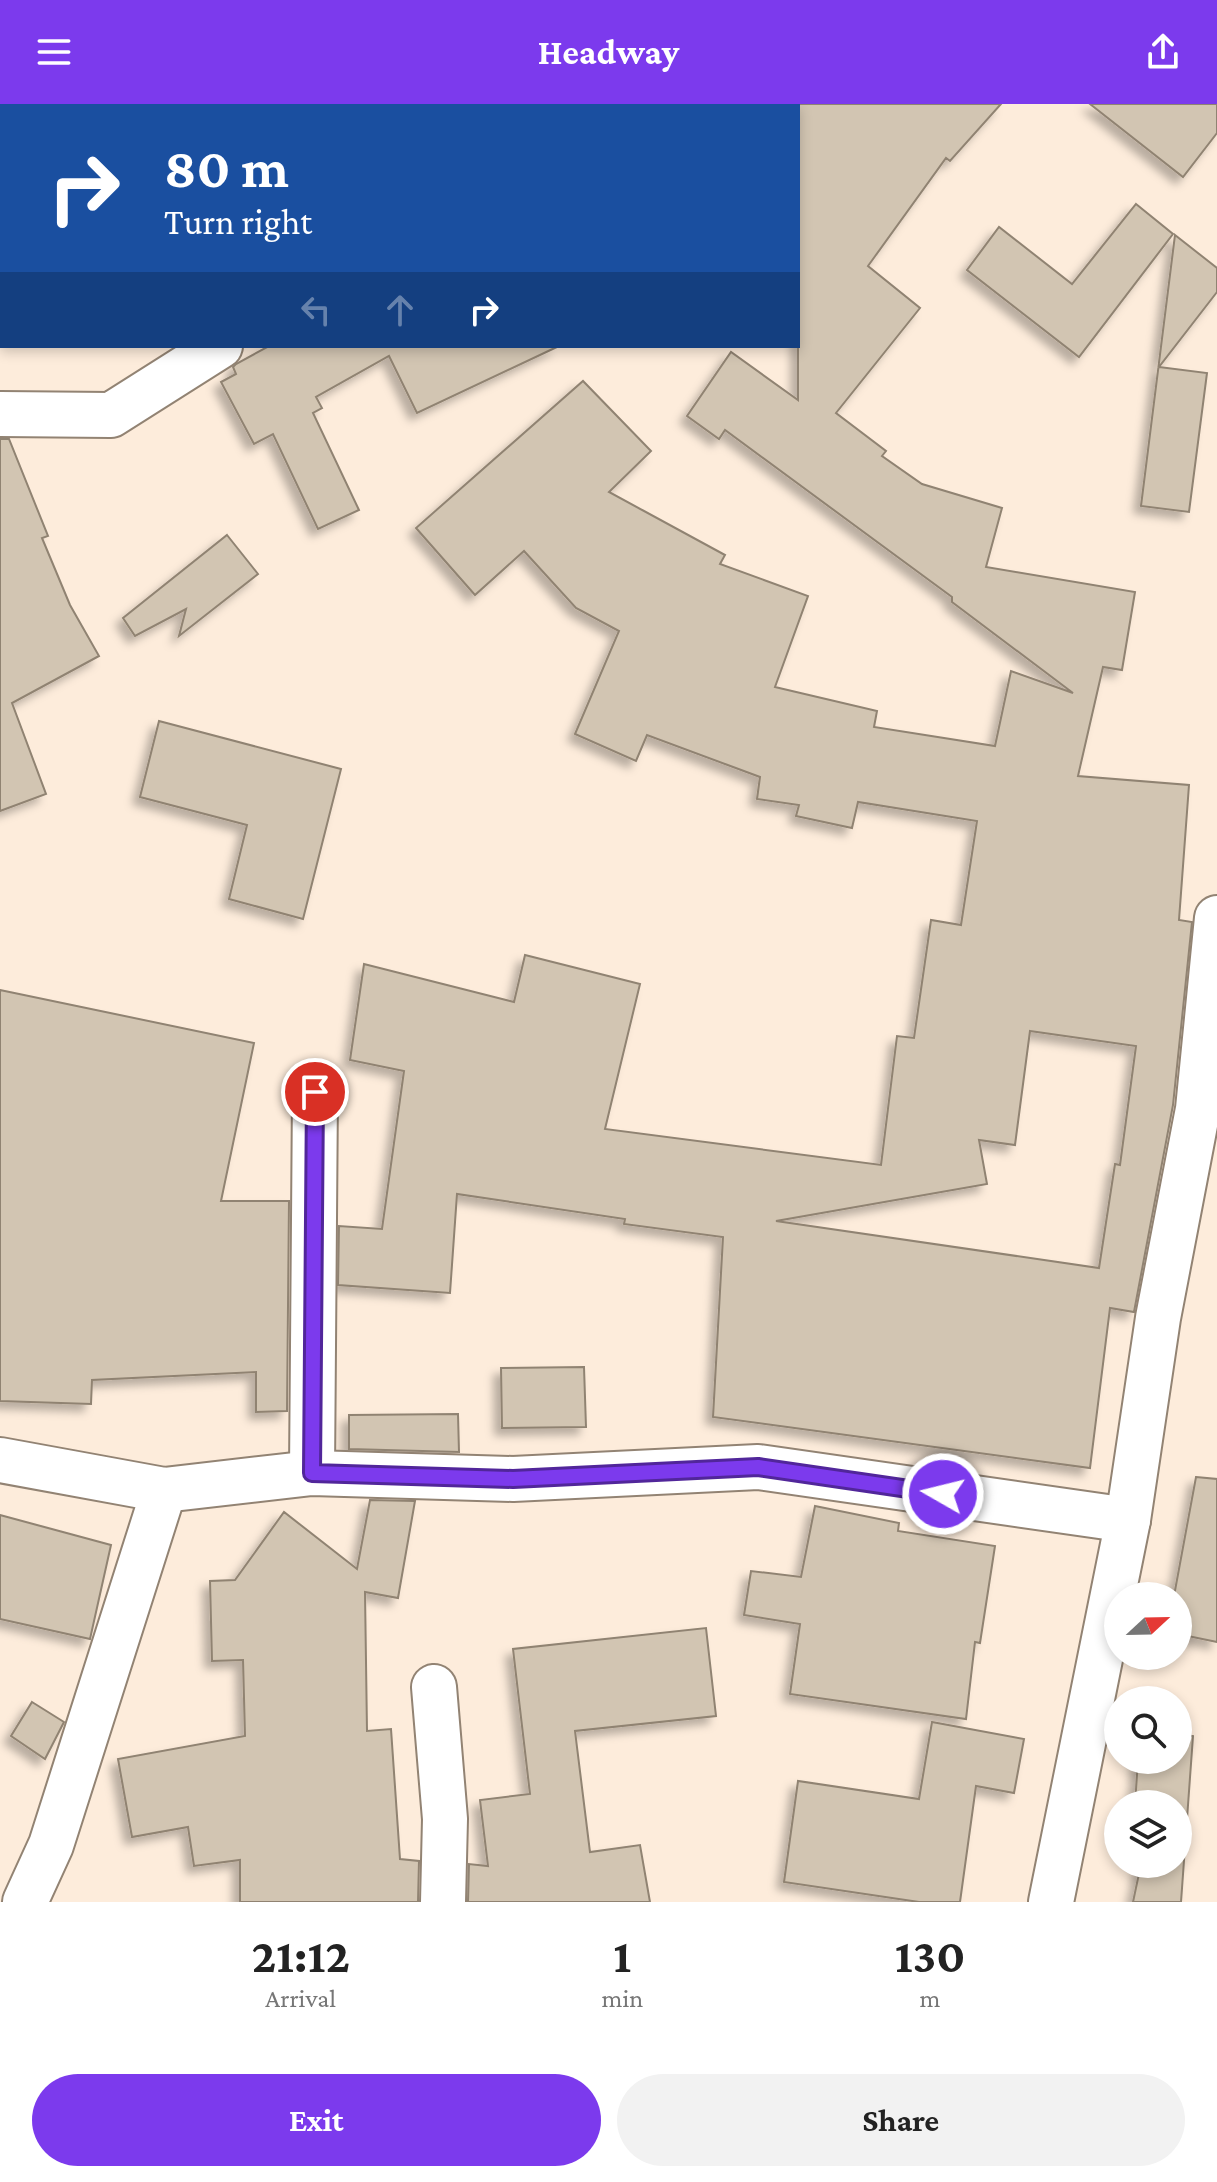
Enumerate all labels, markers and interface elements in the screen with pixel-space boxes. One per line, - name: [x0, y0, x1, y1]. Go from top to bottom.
- icon: menu: [32, 30, 76, 74]
- icon: share: [1141, 30, 1185, 74]
- text: Headway: [538, 32, 679, 72]
- icon: right: [32, 136, 136, 240]
- text: 80 m: [164, 137, 289, 199]
- text: Turn right: [164, 202, 312, 242]
- icon: left: [294, 288, 338, 332]
- icon: ahead: [378, 288, 422, 332]
- icon: right: [462, 288, 506, 332]
- pin: [281, 1058, 349, 1126]
- icon: arrive: [293, 1070, 337, 1114]
- position arrow: [901, 1452, 985, 1536]
- north arrow: [1104, 1582, 1192, 1670]
- map controls: [1104, 1582, 1192, 1878]
- button: search: [1104, 1686, 1192, 1774]
- button: layers: [1104, 1790, 1192, 1878]
- text: 21:12: [252, 1929, 350, 1982]
- text: 1: [613, 1929, 631, 1982]
- text: 130: [895, 1929, 965, 1982]
- text: Arrival: [265, 1984, 336, 2013]
- text: min: [601, 1984, 643, 2013]
- text: m: [920, 1984, 941, 2013]
- button: Exit: [32, 2074, 601, 2166]
- button: Share: [617, 2074, 1185, 2166]

